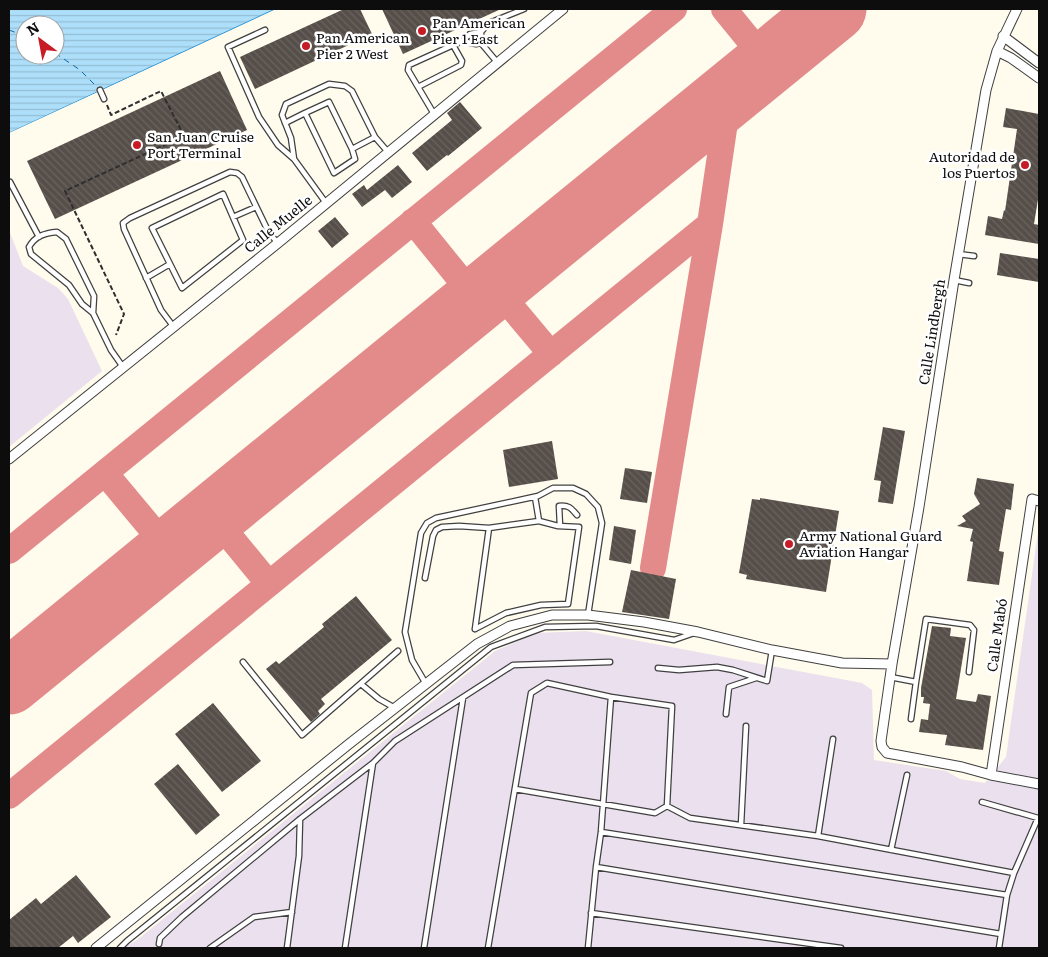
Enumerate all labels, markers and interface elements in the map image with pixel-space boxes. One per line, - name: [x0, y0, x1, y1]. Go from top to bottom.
- place label: Pan American Pier 1 East: [432, 12, 525, 48]
- north arrow: [15, 15, 65, 65]
- text: N: [22, 16, 43, 40]
- marker: Pan American Pier 1 East: [416, 25, 428, 37]
- place label: Pan American Pier 2 West: [316, 27, 409, 63]
- marker: Pan American Pier 2 West: [300, 40, 312, 52]
- place label: San Juan Cruise Port Terminal: [147, 126, 254, 162]
- marker: San Juan Cruise Port Terminal: [131, 139, 143, 151]
- place label: Autoridad de los Puertos: [929, 146, 1015, 182]
- marker: Autoridad de los Puertos: [1019, 159, 1031, 171]
- street label: Calle Muelle: [239, 190, 316, 257]
- street label: Calle Lindbergh: [913, 277, 949, 386]
- place label: Army National Guard Aviation Hangar: [799, 525, 942, 561]
- marker: Army National Guard Aviation Hangar: [783, 538, 795, 550]
- street label: Calle Mabó: [981, 597, 1011, 673]

